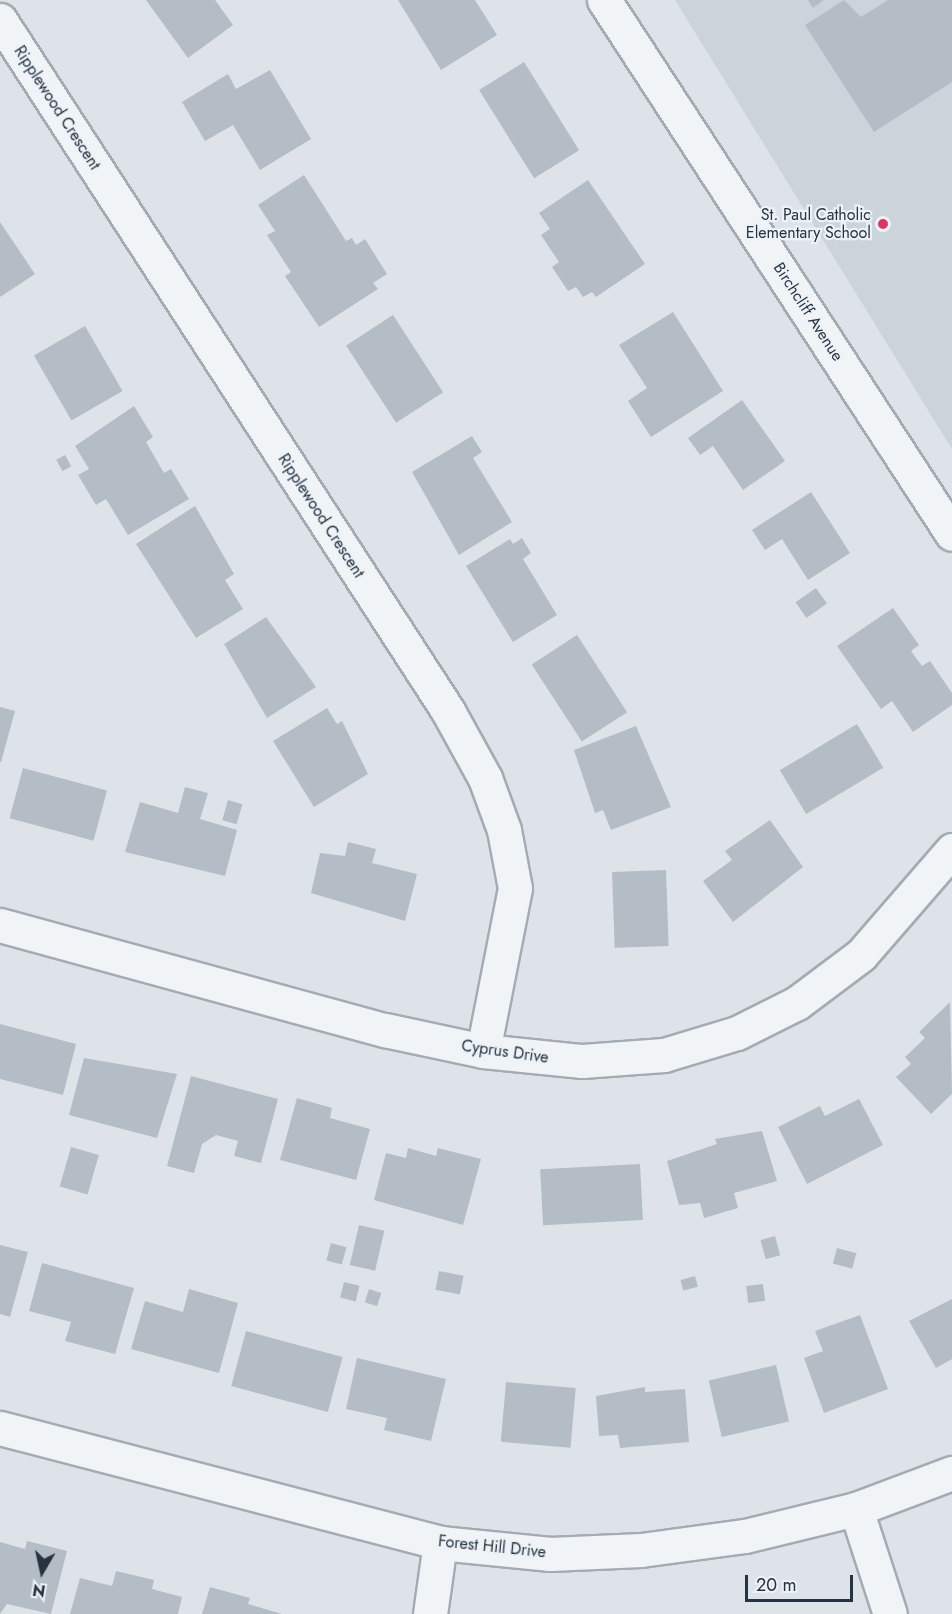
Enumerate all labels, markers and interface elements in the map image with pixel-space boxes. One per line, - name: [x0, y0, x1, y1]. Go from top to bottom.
- street label: Ripplewood Crescent: [10, 42, 104, 174]
- place label: St. Paul Catholic Elementary School: [746, 205, 871, 243]
- marker: St. Paul Catholic Elementary School: [876, 217, 890, 231]
- street label: Birchcliff Avenue: [769, 259, 847, 365]
- street label: Ripplewood Crescent: [274, 450, 368, 582]
- street label: Cyprus Drive: [460, 1036, 550, 1068]
- street label: Forest Hill Drive: [437, 1532, 547, 1562]
- north arrow: [12, 1542, 72, 1602]
- scale bar: [748, 1563, 856, 1601]
- text: 20 m: [756, 1572, 796, 1598]
- text: N: [31, 1578, 47, 1603]

